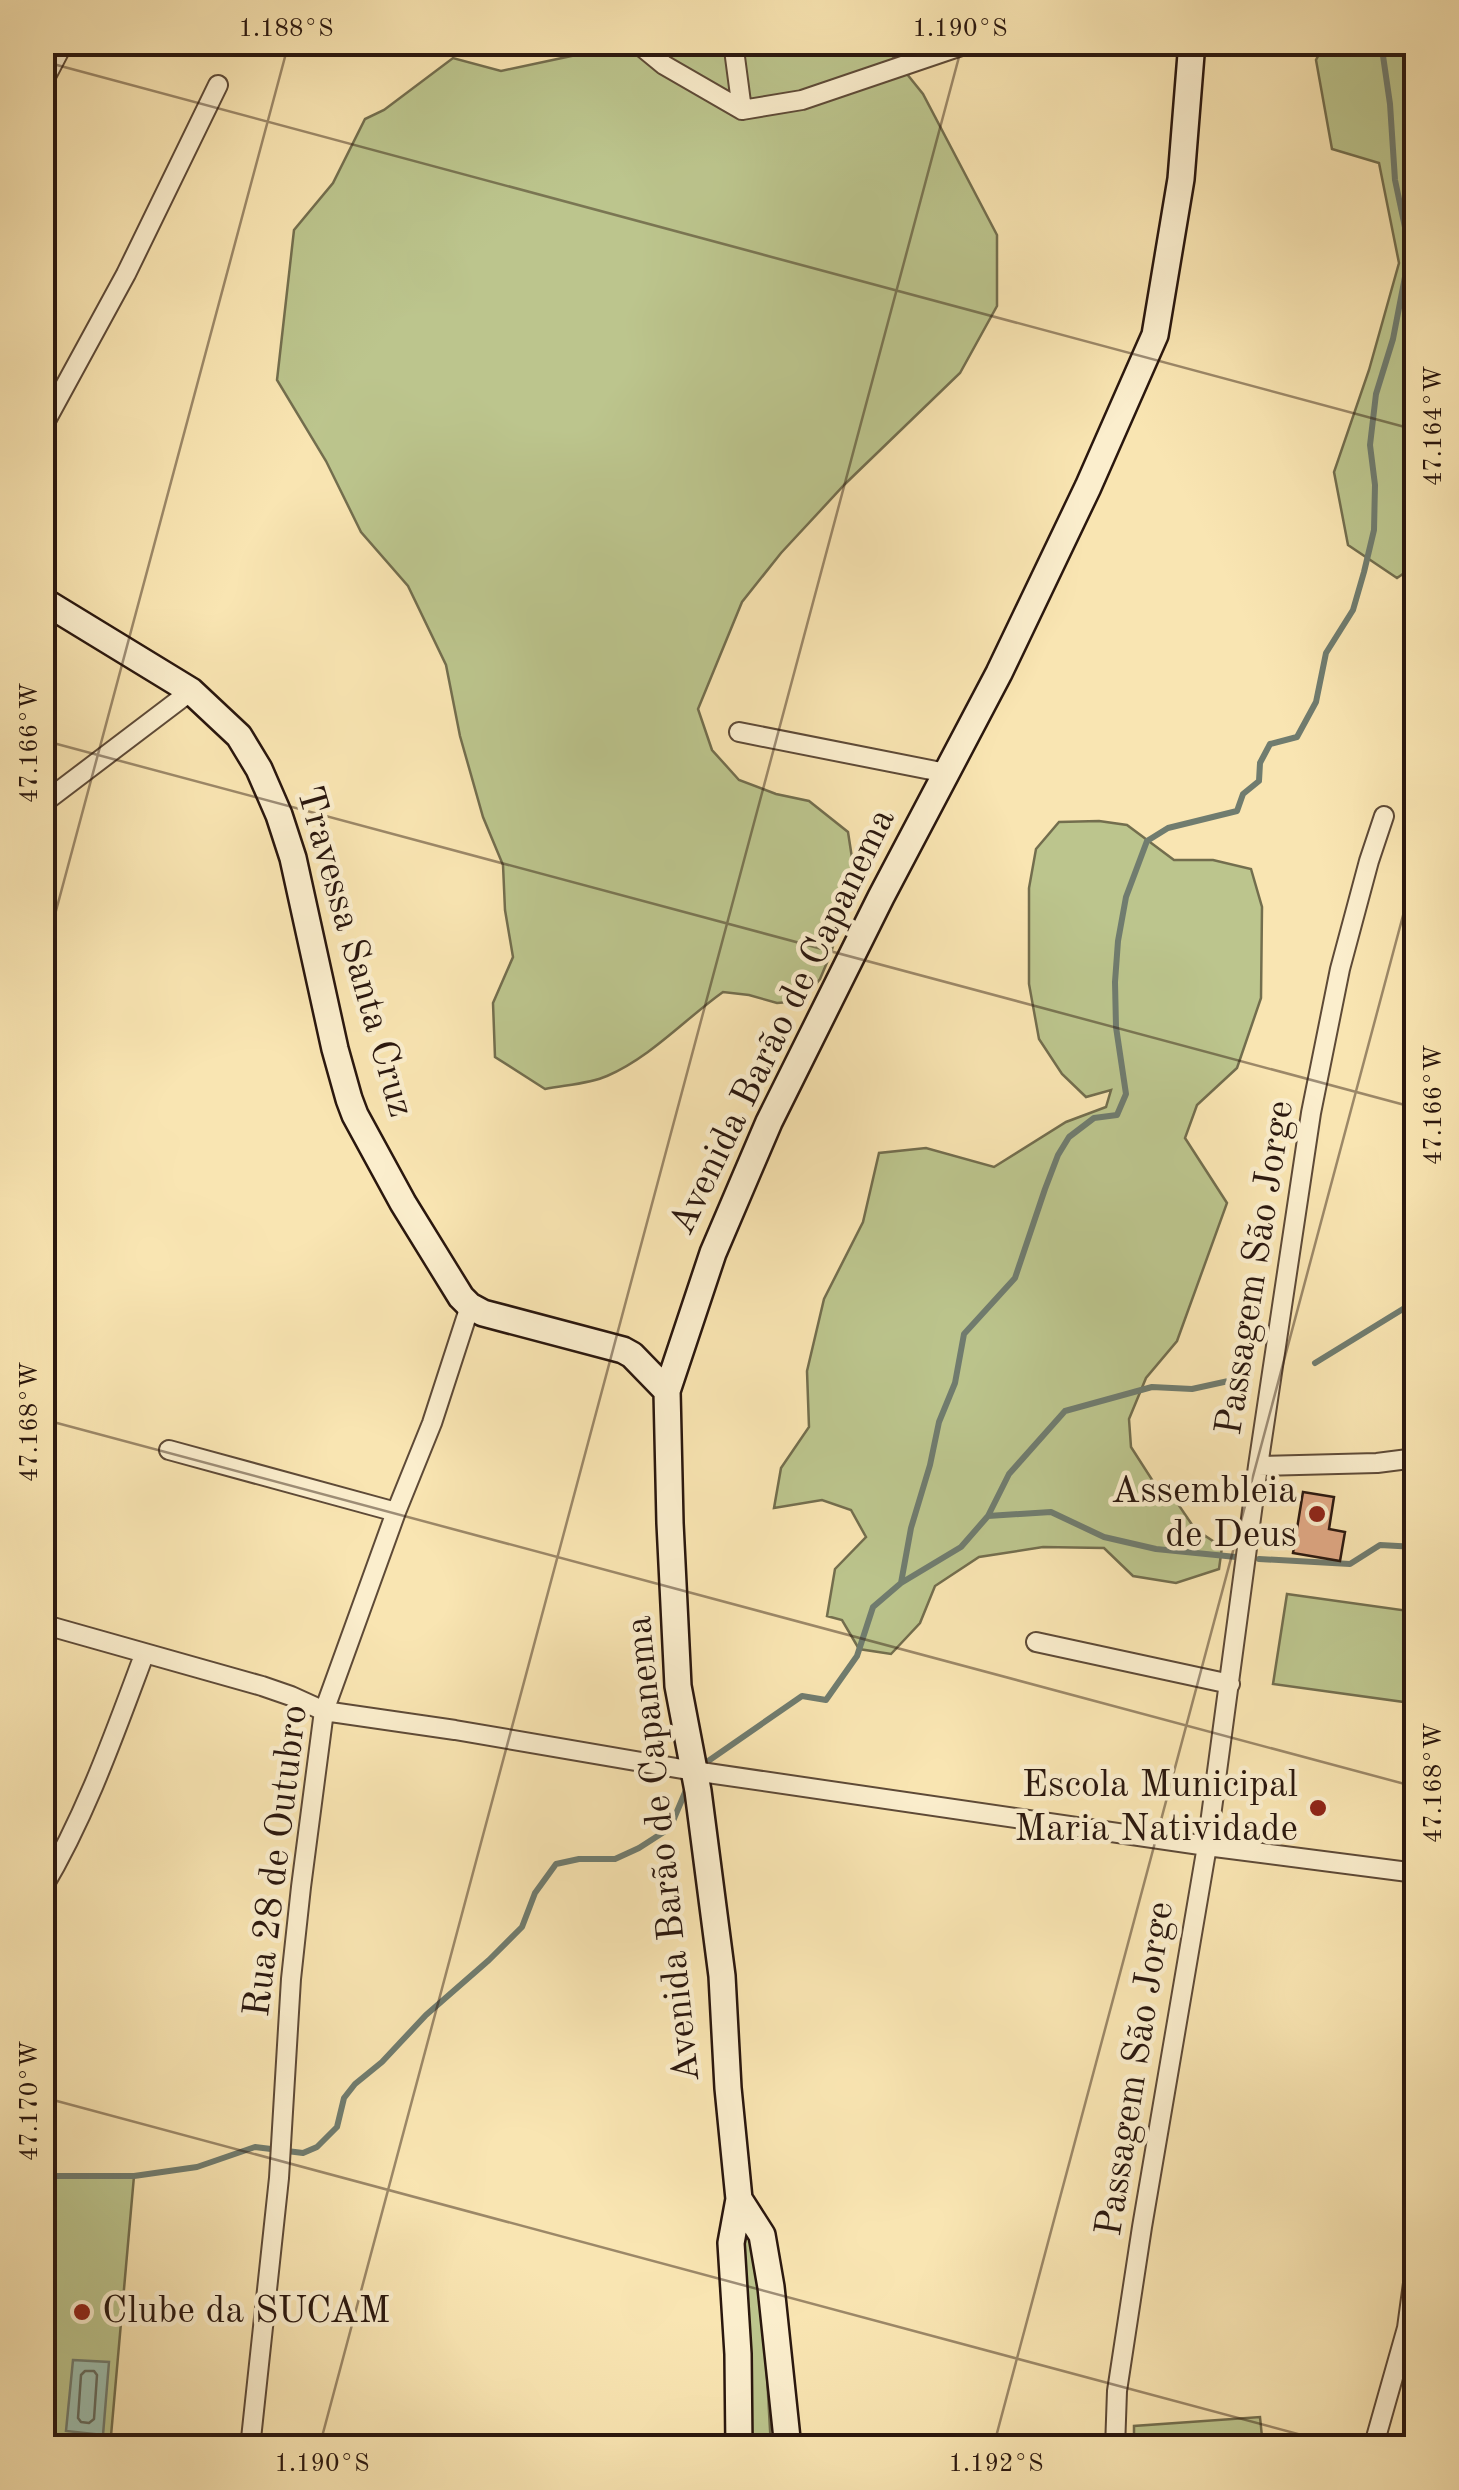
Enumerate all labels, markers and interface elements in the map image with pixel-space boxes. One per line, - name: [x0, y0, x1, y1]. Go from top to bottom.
- text: 1.188°S: [238, 17, 334, 42]
- text: 1.190°S: [912, 17, 1008, 42]
- text: 47.164°W: [1422, 365, 1447, 486]
- text: 47.166°W: [18, 682, 43, 803]
- street label: Travessa Santa Cruz: [289, 782, 419, 1122]
- street label: Avenida Barão de Capanema: [663, 803, 903, 1241]
- text: 47.166°W: [1422, 1044, 1447, 1165]
- street label: Passagem São Jorge: [1211, 1098, 1301, 1438]
- text: 47.168°W: [18, 1361, 43, 1482]
- place label: Assembleia de Deus: [1111, 1473, 1297, 1555]
- marker: Assembleia de Deus: [1306, 1503, 1328, 1525]
- street label: Avenida Barão de Capanema: [621, 1614, 707, 2084]
- street label: Rua 28 de Outubro: [239, 1703, 315, 2019]
- text: 47.168°W: [1422, 1722, 1447, 1843]
- place label: Escola Municipal Maria Natividade: [1014, 1767, 1298, 1849]
- marker: Escola Municipal Maria Natividade: [1307, 1797, 1329, 1819]
- street label: Passagem São Jorge: [1091, 1899, 1181, 2239]
- text: 47.170°W: [18, 2040, 43, 2161]
- place label: Clube da SUCAM: [102, 2293, 390, 2331]
- marker: Clube da SUCAM: [71, 2301, 93, 2323]
- text: 1.190°S: [274, 2452, 370, 2477]
- text: 1.192°S: [948, 2452, 1044, 2477]

